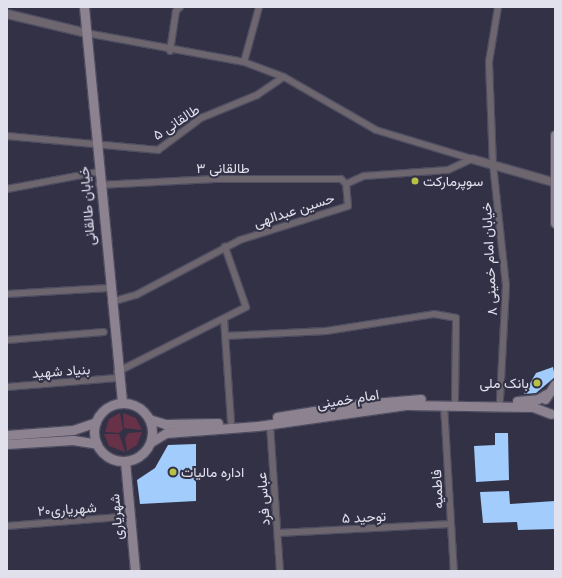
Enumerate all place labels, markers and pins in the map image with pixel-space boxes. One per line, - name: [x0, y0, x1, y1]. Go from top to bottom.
- place label: سوپرمارکت: [423, 173, 483, 189]
- marker: سوپرمارکت: [410, 176, 420, 186]
- place label: بانک ملی: [479, 375, 529, 391]
- marker: بانک ملی: [532, 378, 542, 388]
- place label: اداره مالیات: [181, 464, 244, 480]
- marker: اداره مالیات: [168, 467, 178, 477]

